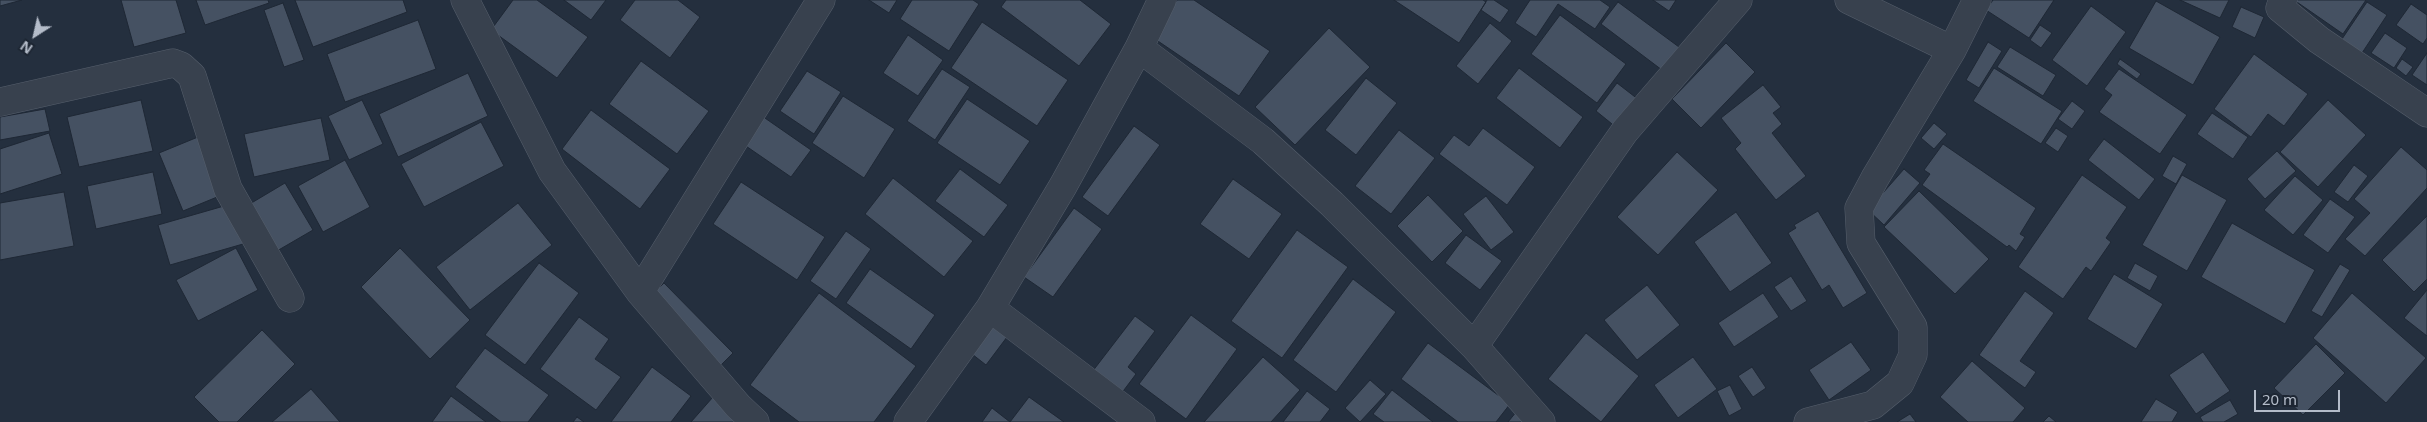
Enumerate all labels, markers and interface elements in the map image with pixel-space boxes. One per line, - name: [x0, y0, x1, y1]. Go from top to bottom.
- north arrow: [10, 10, 60, 60]
- text: N: [16, 37, 36, 59]
- scale bar: [2257, 380, 2343, 412]
- text: 20 m: [2262, 389, 2297, 409]

